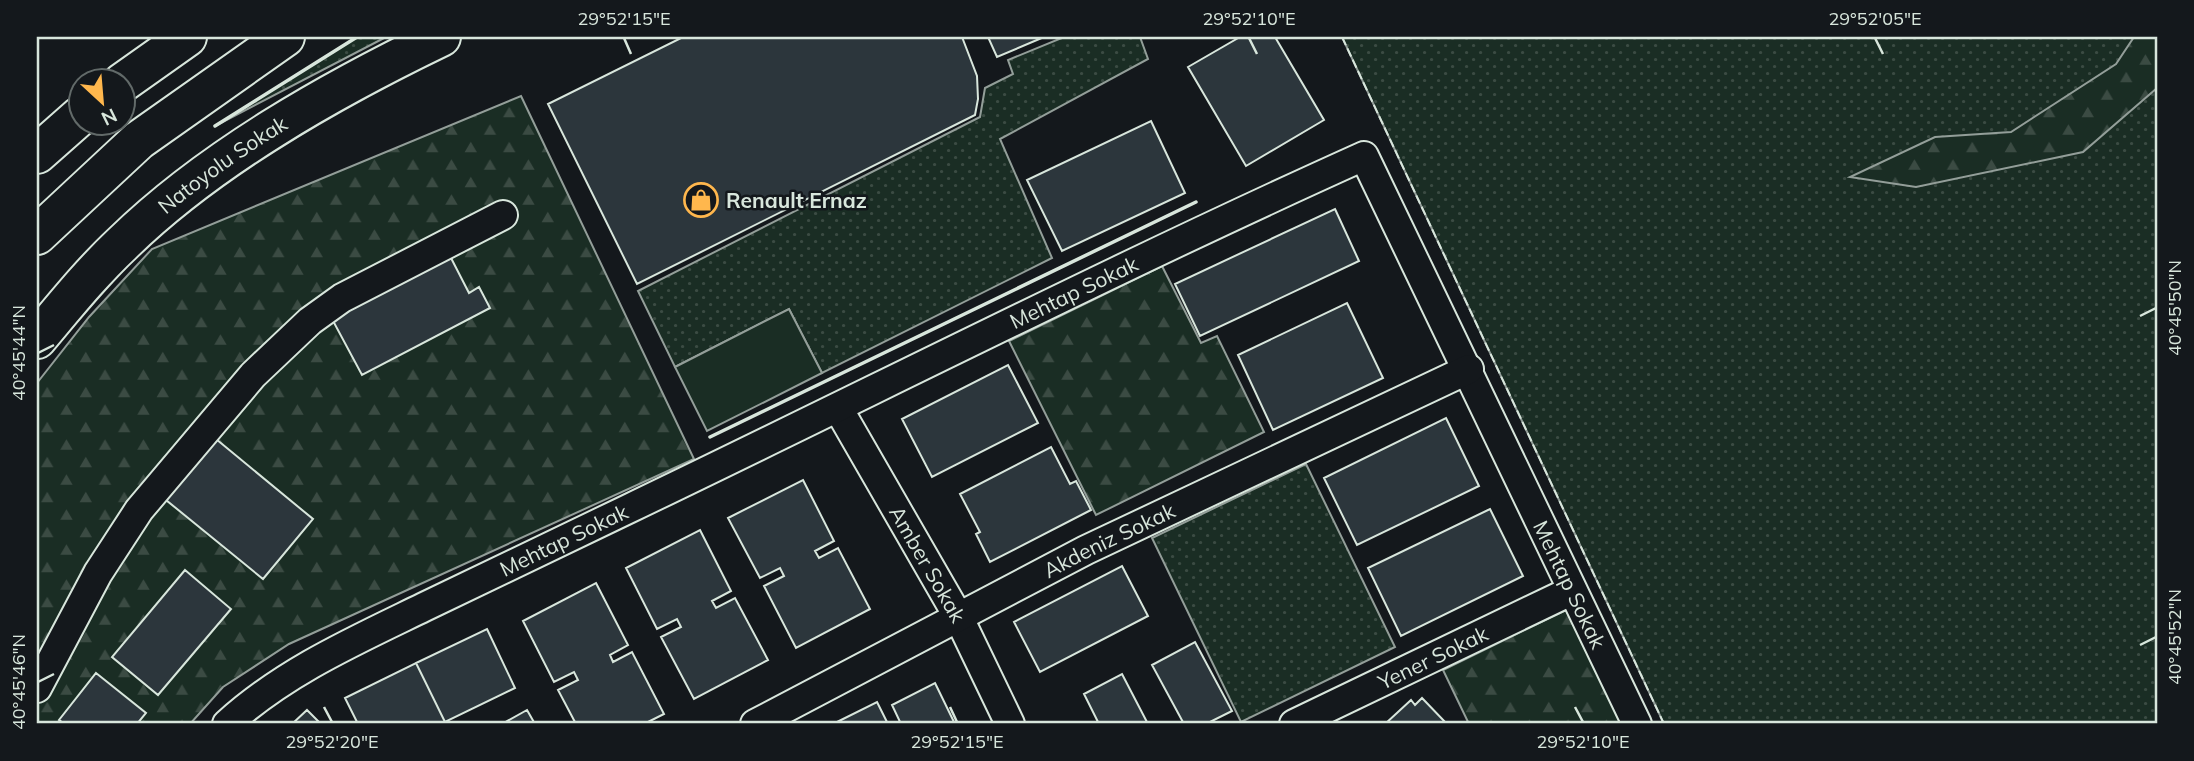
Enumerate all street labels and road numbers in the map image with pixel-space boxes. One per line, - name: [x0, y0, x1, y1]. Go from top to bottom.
- street label: Natoyolu Sokak: [152, 110, 292, 219]
- street label: Mehtap Sokak: [1005, 250, 1142, 334]
- street label: Akdeniz Sokak: [1039, 497, 1179, 583]
- street label: Mehtap Sokak: [495, 498, 632, 582]
- street label: Amber Sokak: [884, 501, 972, 627]
- street label: Mehtap Sokak: [1528, 516, 1612, 653]
- street label: Yener Sokak: [1373, 620, 1492, 695]

